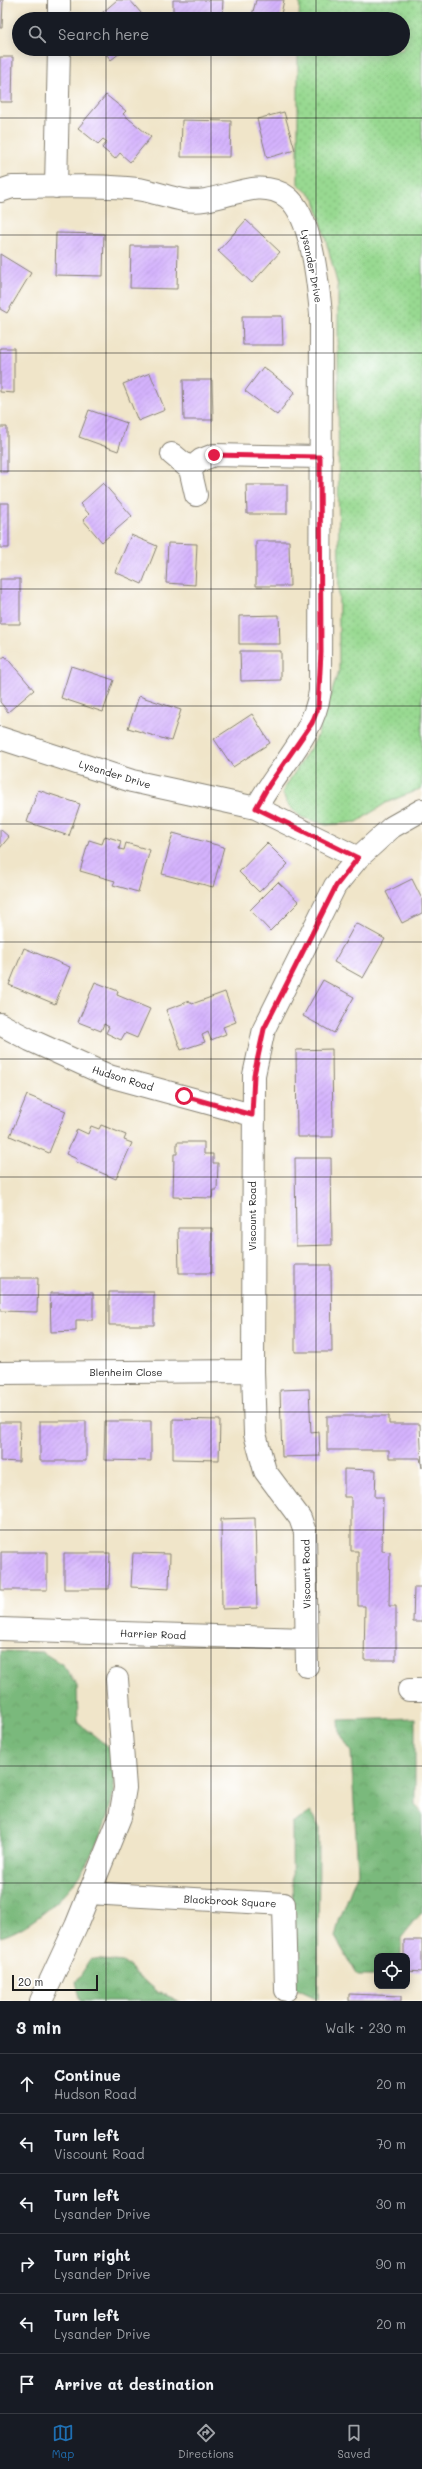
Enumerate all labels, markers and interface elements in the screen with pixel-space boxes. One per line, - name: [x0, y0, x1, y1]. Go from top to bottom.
- search box: [12, 12, 410, 56]
- icon: search: [26, 23, 48, 45]
- text: Search here: [58, 24, 149, 44]
- street label: Lysander Drive: [298, 228, 326, 304]
- route end: [205, 446, 223, 464]
- street label: Lysander Drive: [77, 756, 153, 792]
- street label: Hudson Road: [91, 1062, 155, 1094]
- route start: [175, 1087, 193, 1105]
- street label: Viscount Road: [245, 1181, 259, 1251]
- street label: Blenheim Close: [89, 1365, 163, 1379]
- street label: Viscount Road: [298, 1539, 314, 1609]
- street label: Harrier Road: [120, 1626, 186, 1642]
- street label: Blackbrook Square: [183, 1892, 277, 1910]
- map controls: [374, 1953, 410, 1989]
- button: locate: [374, 1953, 410, 1989]
- scale bar: [12, 1973, 98, 1992]
- text: 20 m: [18, 1974, 43, 1989]
- text: 3 min: [16, 2016, 61, 2038]
- text: Walk · 230 m: [325, 2019, 406, 2036]
- text: Continue: [54, 2065, 121, 2085]
- icon: ahead: [16, 2073, 38, 2095]
- text: 20 m: [376, 2075, 406, 2092]
- text: Hudson Road: [54, 2085, 136, 2102]
- text: Turn left: [54, 2125, 119, 2145]
- icon: left: [16, 2133, 38, 2155]
- text: 70 m: [376, 2135, 406, 2152]
- text: Viscount Road: [54, 2145, 145, 2162]
- text: Turn left: [54, 2185, 119, 2205]
- icon: left: [16, 2193, 38, 2215]
- text: 30 m: [376, 2195, 406, 2212]
- text: Lysander Drive: [54, 2205, 151, 2222]
- text: Turn right: [54, 2245, 131, 2265]
- icon: right: [16, 2253, 38, 2275]
- text: 90 m: [376, 2255, 406, 2272]
- text: Lysander Drive: [54, 2265, 151, 2282]
- text: Turn left: [54, 2305, 119, 2325]
- icon: left: [16, 2313, 38, 2335]
- text: 20 m: [376, 2315, 406, 2332]
- text: Lysander Drive: [54, 2325, 151, 2342]
- icon: arrive: [16, 2373, 38, 2395]
- text: Arrive at destination: [54, 2374, 214, 2394]
- tab: Map: [52, 2422, 74, 2461]
- tab: Directions: [178, 2422, 234, 2461]
- tab: Saved: [337, 2422, 370, 2461]

